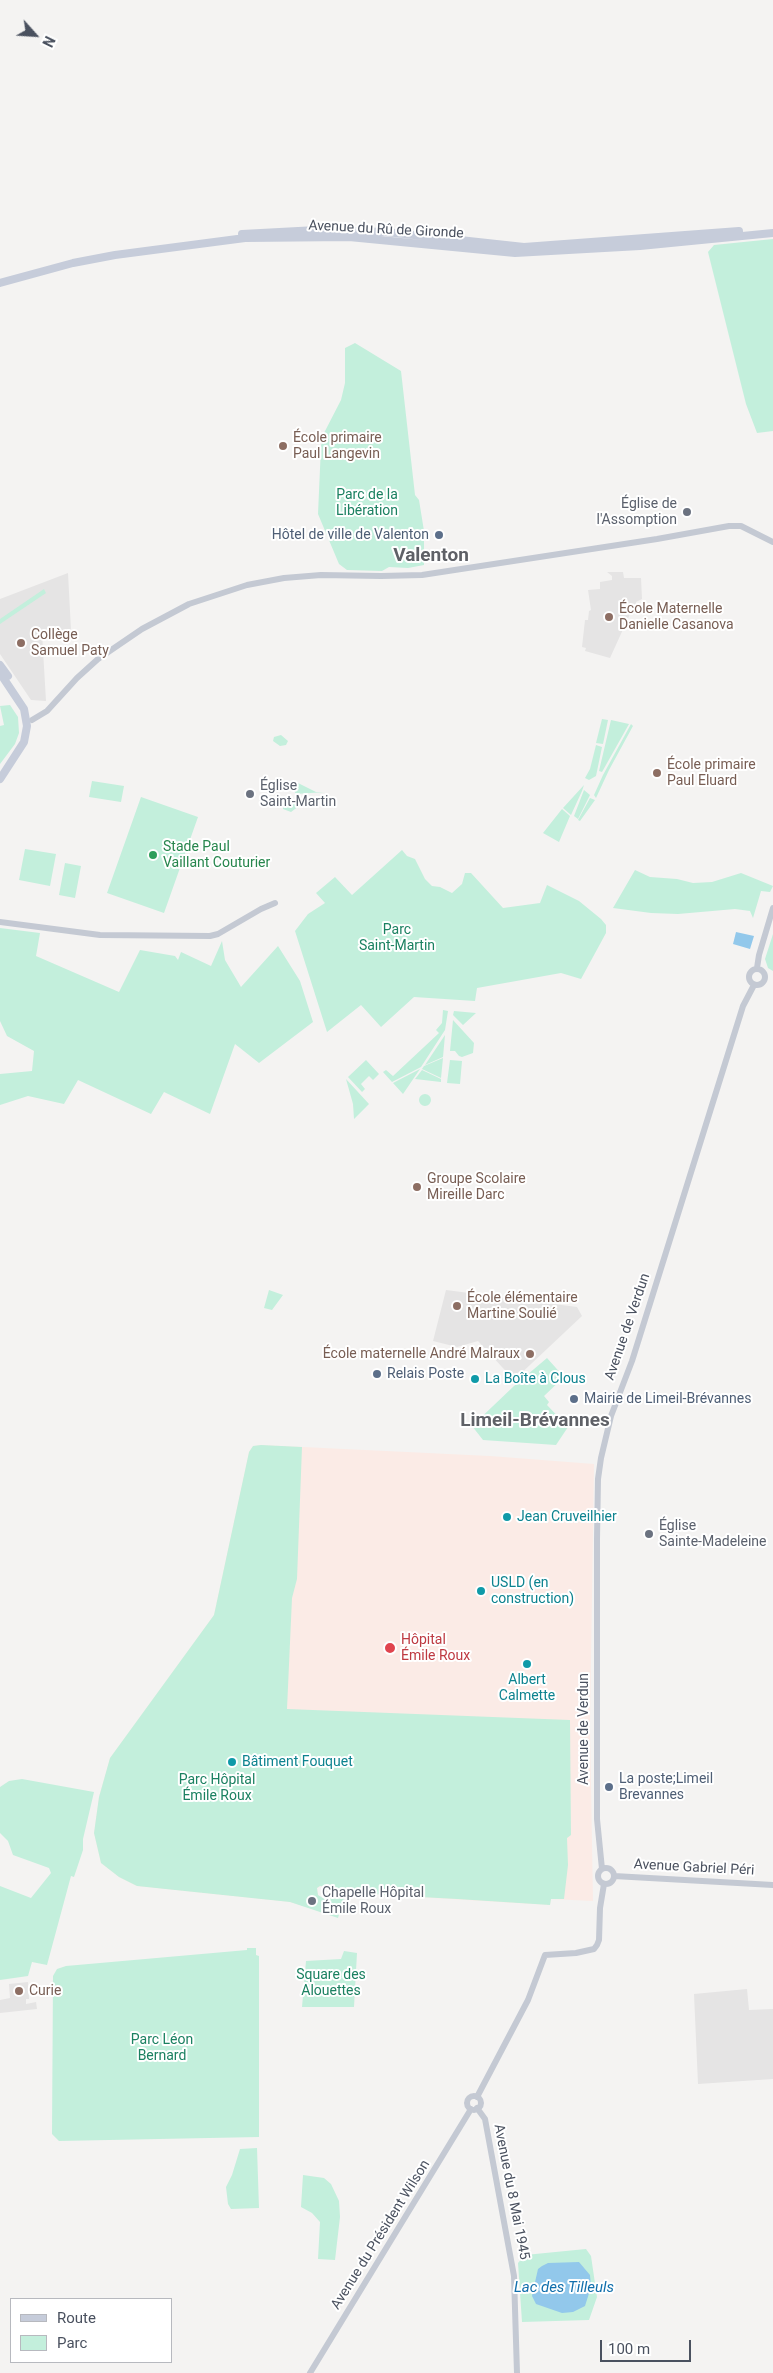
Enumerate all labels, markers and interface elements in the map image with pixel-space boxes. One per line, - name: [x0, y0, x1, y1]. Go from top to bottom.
- north arrow: [10, 10, 60, 60]
- text: N: [39, 34, 58, 50]
- street label: Avenue du Rû de Gironde: [308, 218, 464, 242]
- place label: École primaire Paul Langevin: [293, 430, 382, 462]
- marker: École primaire Paul Langevin: [277, 440, 289, 452]
- park label: Parc de la Libération: [336, 487, 398, 520]
- place label: Église de l'Assomption: [597, 496, 677, 528]
- marker: Église de l'Assomption: [681, 506, 693, 518]
- place label: Hôtel de ville de Valenton: [272, 527, 429, 543]
- marker: Hôtel de ville de Valenton: [433, 529, 445, 541]
- district label: Valenton: [393, 545, 469, 567]
- place label: École Maternelle Danielle Casanova: [619, 601, 734, 634]
- marker: École Maternelle Danielle Casanova: [603, 611, 615, 623]
- place label: Collège Samuel Paty: [31, 627, 109, 660]
- marker: Collège Samuel Paty: [15, 637, 27, 649]
- place label: École primaire Paul Eluard: [667, 757, 756, 790]
- marker: École primaire Paul Eluard: [651, 767, 663, 779]
- place label: Église Saint-Martin: [260, 778, 336, 810]
- marker: Église Saint-Martin: [244, 788, 256, 800]
- place label: Stade Paul Vaillant Couturier: [163, 839, 270, 872]
- marker: Stade Paul Vaillant Couturier: [147, 849, 159, 861]
- park label: Parc Saint-Martin: [359, 922, 435, 954]
- place label: Groupe Scolaire Mireille Darc: [427, 1171, 526, 1204]
- marker: Groupe Scolaire Mireille Darc: [411, 1181, 423, 1193]
- street label: Avenue de Verdun: [602, 1271, 654, 1383]
- place label: École élémentaire Martine Soulié: [467, 1290, 578, 1322]
- marker: École élémentaire Martine Soulié: [451, 1300, 463, 1312]
- place label: École maternelle André Malraux: [323, 1346, 520, 1362]
- marker: École maternelle André Malraux: [524, 1348, 536, 1360]
- place label: Relais Poste: [387, 1366, 464, 1382]
- marker: Relais Poste: [371, 1368, 383, 1380]
- place label: La Boîte à Clous: [485, 1371, 586, 1387]
- marker: La Boîte à Clous: [469, 1373, 481, 1385]
- place label: Mairie de Limeil-Brévannes: [584, 1391, 751, 1407]
- marker: Mairie de Limeil-Brévannes: [568, 1393, 580, 1405]
- district label: Limeil-Brévannes: [460, 1410, 610, 1432]
- place label: Jean Cruveilhier: [517, 1509, 617, 1525]
- marker: Jean Cruveilhier: [501, 1511, 513, 1523]
- place label: Église Sainte-Madeleine: [659, 1518, 766, 1550]
- marker: Église Sainte-Madeleine: [643, 1528, 655, 1540]
- place label: USLD (en construction): [491, 1575, 574, 1608]
- marker: USLD (en construction): [475, 1585, 487, 1597]
- place label: Hôpital Émile Roux: [401, 1632, 470, 1664]
- marker: Hôpital Émile Roux: [383, 1641, 397, 1655]
- marker: Albert Calmette: [521, 1658, 533, 1670]
- place label: Albert Calmette: [499, 1672, 555, 1704]
- street label: Avenue de Verdun: [576, 1673, 592, 1785]
- place label: Bâtiment Fouquet: [242, 1754, 353, 1770]
- marker: Bâtiment Fouquet: [226, 1756, 238, 1768]
- place label: La poste;Limeil Brevannes: [619, 1771, 713, 1804]
- park label: Parc Hôpital Émile Roux: [179, 1772, 255, 1804]
- marker: La poste;Limeil Brevannes: [603, 1781, 615, 1793]
- street label: Avenue Gabriel Péri: [633, 1856, 755, 1880]
- place label: Chapelle Hôpital Émile Roux: [322, 1885, 424, 1918]
- marker: Chapelle Hôpital Émile Roux: [306, 1895, 318, 1907]
- park label: Square des Alouettes: [296, 1967, 366, 2000]
- place label: Curie: [29, 1983, 61, 1999]
- marker: Curie: [13, 1985, 25, 1997]
- park label: Parc Léon Bernard: [131, 2032, 193, 2064]
- street label: Avenue du 8 Mai 1945: [490, 2123, 532, 2261]
- street label: Avenue du Président Wilson: [328, 2157, 434, 2313]
- water label: Lac des Tilleuls: [514, 2279, 614, 2297]
- legend: [10, 2298, 172, 2363]
- text: Route: [57, 2309, 96, 2327]
- scale bar: [603, 2330, 694, 2362]
- text: Parc: [57, 2334, 87, 2352]
- text: 100 m: [608, 2340, 650, 2358]

